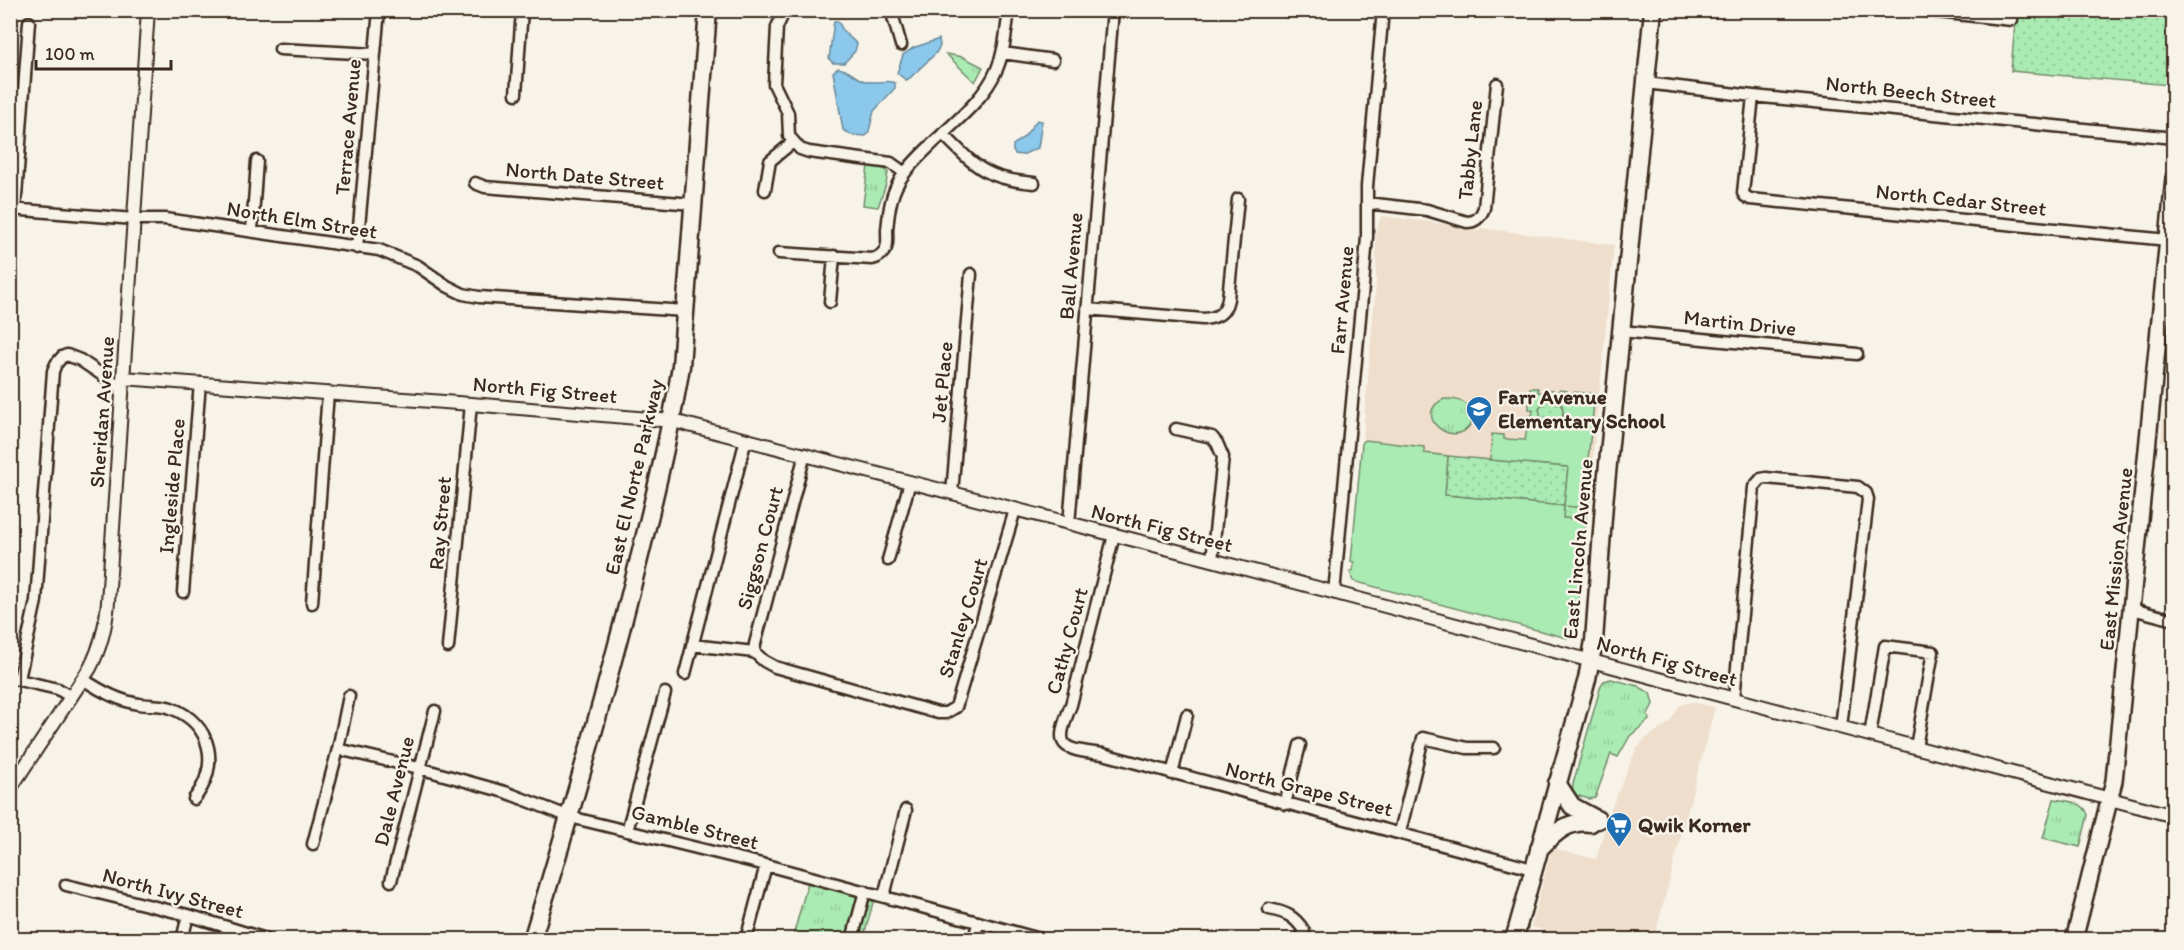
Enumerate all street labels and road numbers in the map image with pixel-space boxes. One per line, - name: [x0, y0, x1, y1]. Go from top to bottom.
- street label: Terrace Avenue: [329, 58, 366, 196]
- street label: North Beech Street: [1824, 70, 1998, 113]
- street label: Tabby Lane: [1452, 99, 1487, 201]
- street label: North Date Street: [505, 156, 666, 195]
- street label: North Cedar Street: [1874, 178, 2048, 221]
- street label: North Elm Street: [225, 195, 379, 244]
- street label: Ball Avenue: [1053, 211, 1088, 321]
- street label: Farr Avenue: [1324, 245, 1359, 355]
- street label: Martin Drive: [1683, 304, 1798, 341]
- street label: Sheridan Avenue: [84, 335, 119, 489]
- street label: Jet Place: [926, 340, 957, 423]
- street label: North Fig Street: [472, 371, 618, 408]
- street label: East El Norte Parkway: [599, 377, 668, 577]
- street label: Ingleside Place: [153, 417, 190, 555]
- street label: East Lincoln Avenue: [1557, 458, 1598, 640]
- street label: East Mission Avenue: [2093, 466, 2138, 652]
- street label: Ray Street: [423, 475, 456, 571]
- street label: Siggson Court: [731, 483, 788, 612]
- street label: North Fig Street: [1089, 498, 1235, 557]
- street label: Stanley Court: [932, 555, 993, 681]
- street label: Cathy Court: [1040, 585, 1093, 697]
- street label: North Fig Street: [1594, 630, 1740, 691]
- street label: Dale Avenue: [368, 733, 419, 848]
- street label: North Grape Street: [1223, 756, 1396, 821]
- street label: Gamble Street: [629, 799, 761, 854]
- street label: North Ivy Street: [100, 862, 247, 923]

